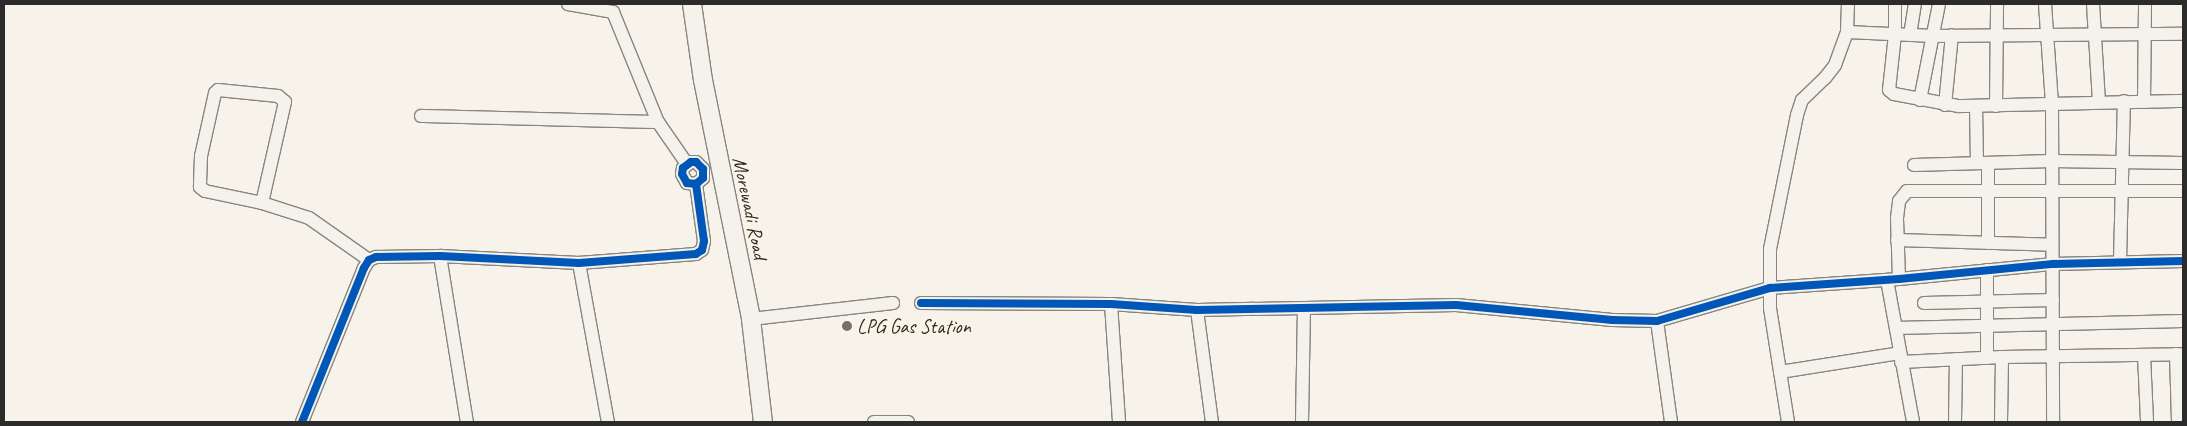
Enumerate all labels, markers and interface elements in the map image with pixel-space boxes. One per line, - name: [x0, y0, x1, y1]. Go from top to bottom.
- street label: Morewadi Road: [727, 155, 773, 261]
- place label: LPG Gas Station: [857, 314, 972, 338]
- marker: LPG Gas Station: [841, 320, 853, 332]

